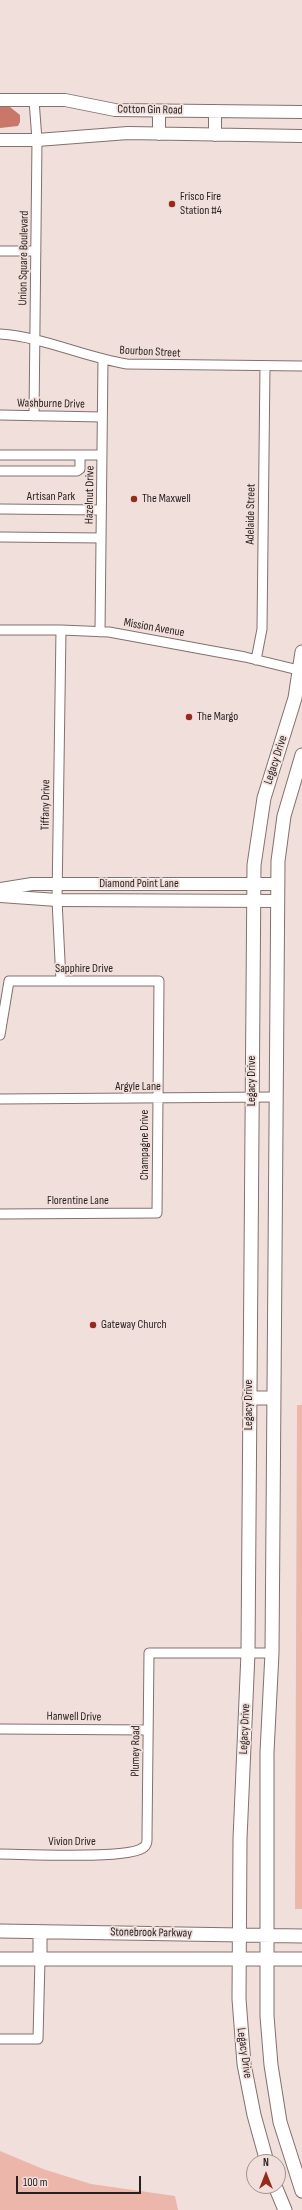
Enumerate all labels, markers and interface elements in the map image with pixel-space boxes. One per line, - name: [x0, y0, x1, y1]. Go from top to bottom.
- street label: Cotton Gin Road: [117, 102, 183, 118]
- place label: Frisco Fire Station #4: [180, 190, 222, 218]
- marker: Frisco Fire Station #4: [167, 199, 177, 209]
- street label: Union Square Boulevard: [16, 211, 32, 305]
- street label: Bourbon Street: [119, 343, 181, 361]
- street label: Washburne Drive: [17, 396, 85, 412]
- street label: Hazelnut Drive: [82, 466, 98, 524]
- street label: Adelaide Street: [243, 483, 259, 545]
- street label: Artisan Park: [27, 490, 75, 504]
- place label: The Maxwell: [142, 492, 191, 506]
- marker: The Maxwell: [129, 494, 139, 504]
- street label: Mission Avenue: [122, 616, 186, 640]
- place label: The Margo: [197, 710, 238, 724]
- marker: The Margo: [184, 712, 194, 722]
- street label: Legacy Drive: [261, 734, 291, 786]
- street label: Tiffany Drive: [38, 779, 54, 831]
- street label: Diamond Point Lane: [99, 877, 179, 891]
- street label: Sapphire Drive: [55, 962, 113, 976]
- street label: Legacy Drive: [245, 1056, 259, 1106]
- street label: Argyle Lane: [115, 1080, 161, 1094]
- street label: Champagne Drive: [138, 1110, 152, 1180]
- street label: Florentine Lane: [47, 1194, 109, 1208]
- place label: Gateway Church: [101, 1318, 167, 1332]
- marker: Gateway Church: [88, 1320, 98, 1330]
- street label: Legacy Drive: [242, 1380, 256, 1430]
- street label: Legacy Drive: [236, 1703, 254, 1755]
- street label: Hanwell Drive: [47, 1709, 101, 1725]
- street label: Plumey Road: [128, 1725, 144, 1777]
- street label: Vivion Drive: [48, 1835, 96, 1849]
- street label: Stonebrook Parkway: [110, 1925, 192, 1941]
- street label: Legacy Drive: [233, 2027, 255, 2079]
- north arrow: [246, 2154, 286, 2194]
- text: N: [263, 2156, 269, 2169]
- scale bar: [18, 2168, 143, 2194]
- text: 100 m: [23, 2175, 48, 2190]

